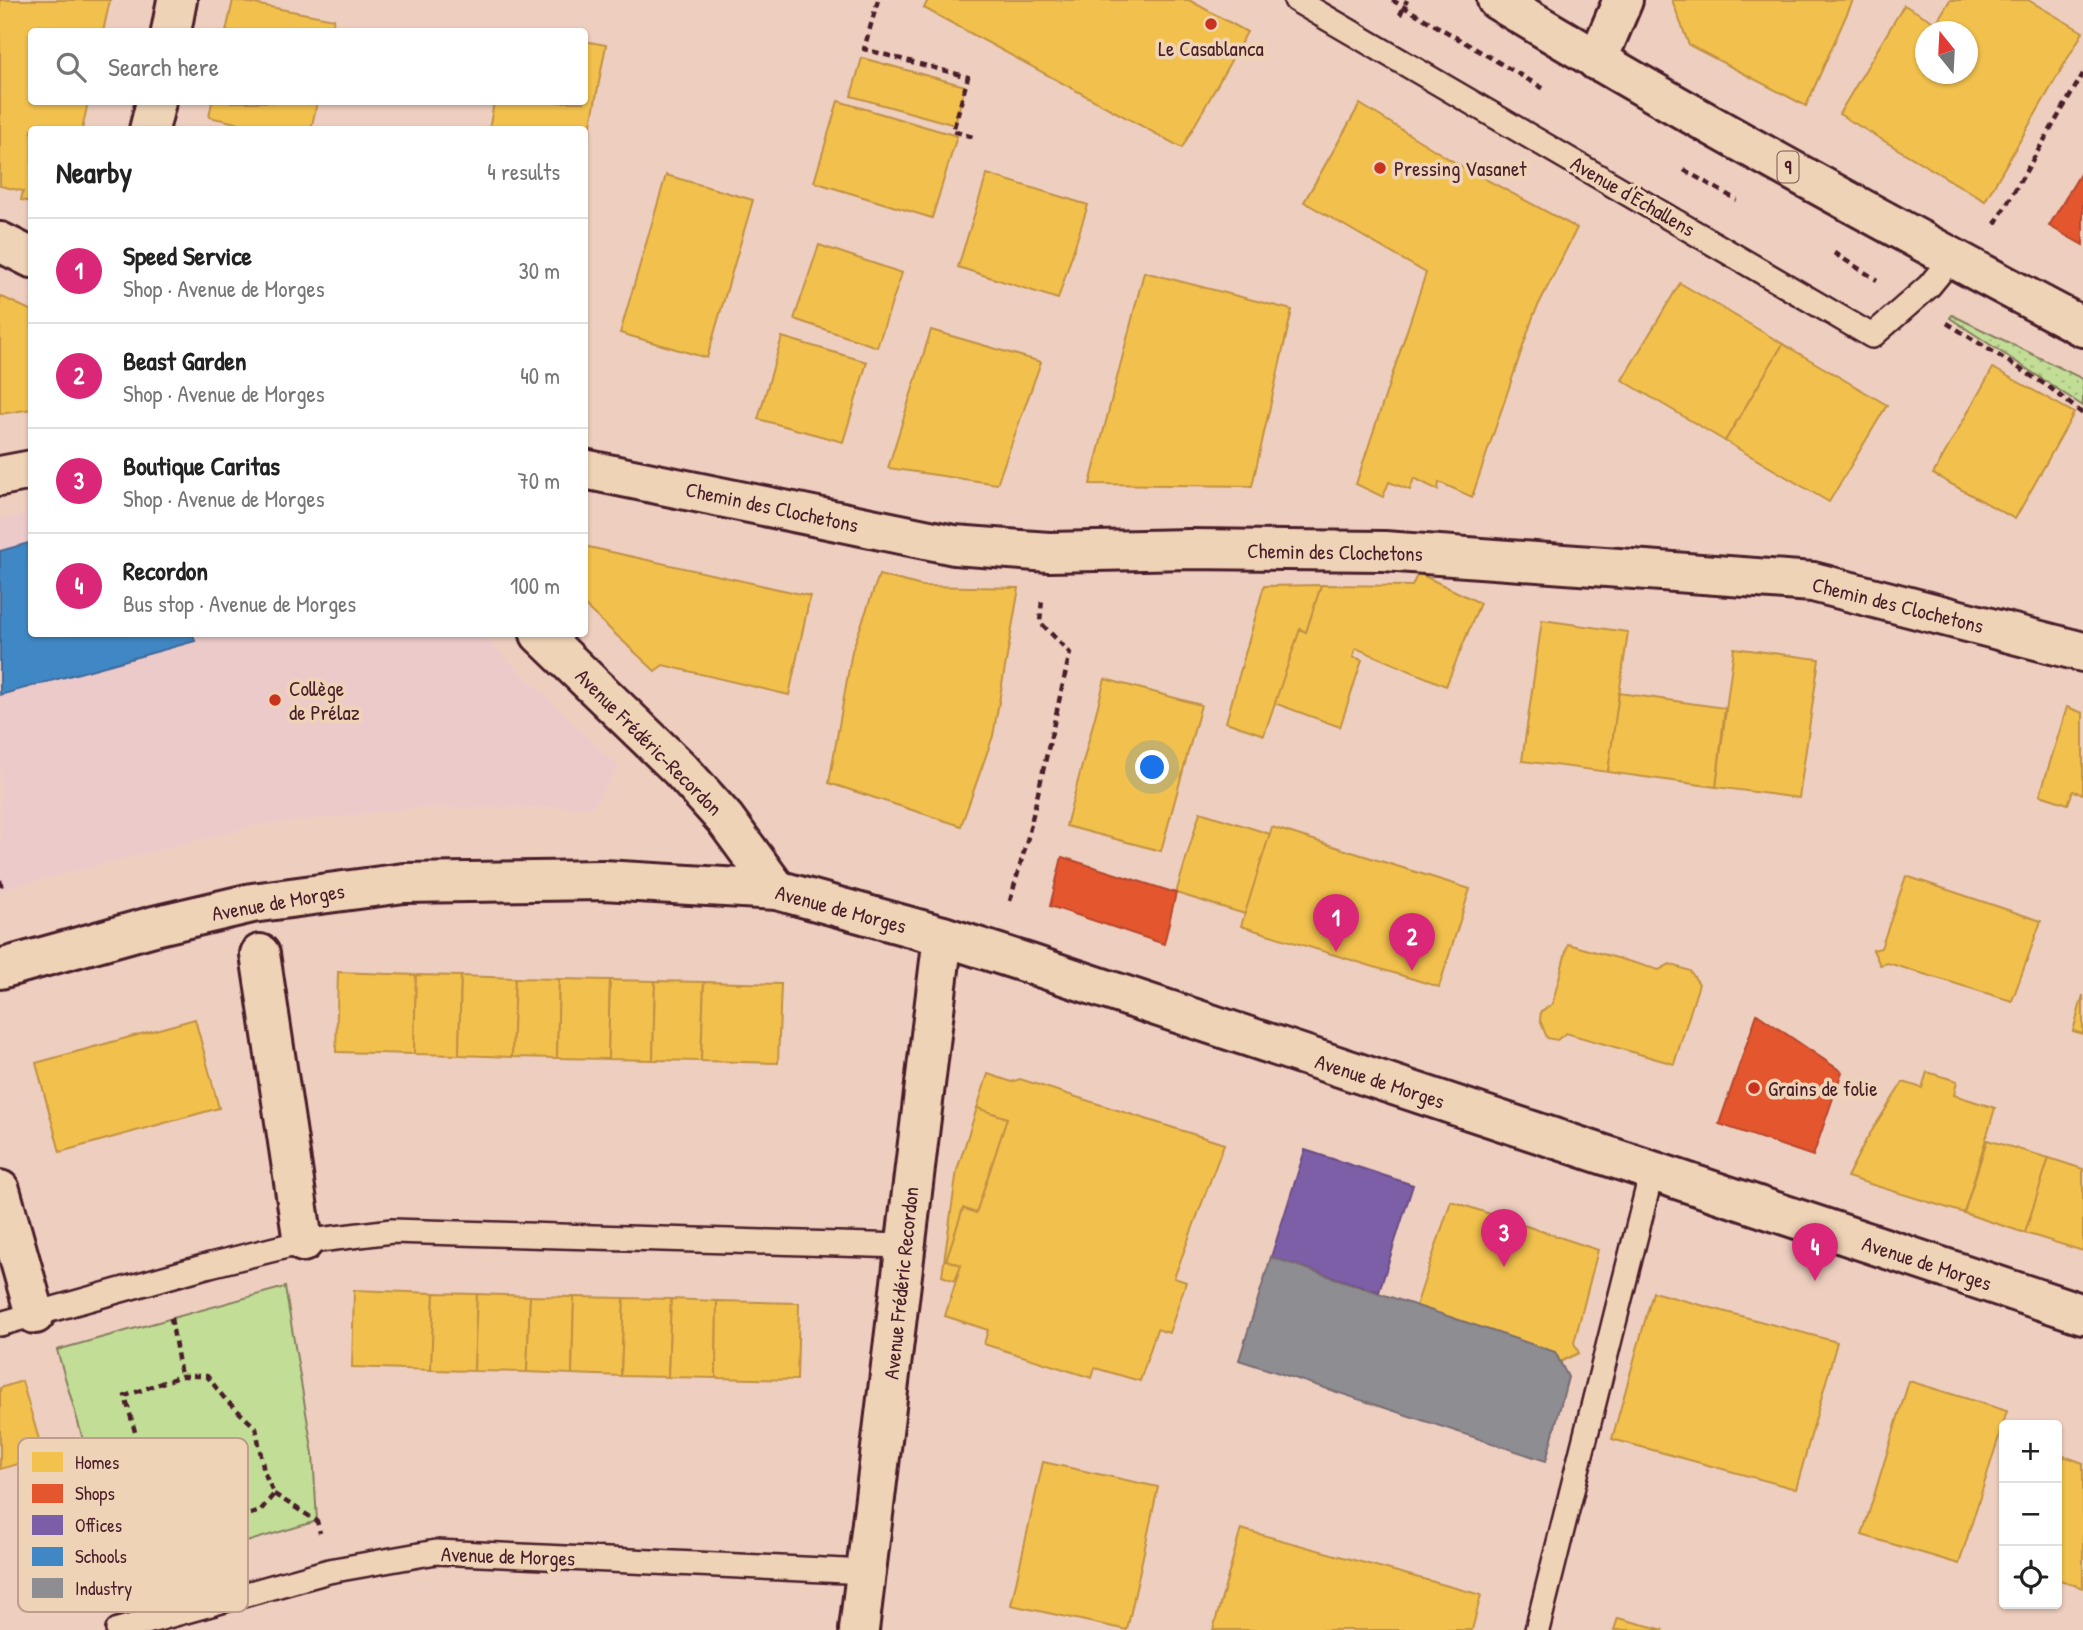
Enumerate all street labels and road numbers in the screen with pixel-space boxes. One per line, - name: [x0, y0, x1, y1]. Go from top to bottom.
- street label: Avenue d'Echallens: [1565, 149, 1701, 243]
- road number: 9: [1778, 152, 1798, 182]
- street label: Chemin des Clochetons: [683, 475, 861, 539]
- street label: Chemin des Clochetons: [1247, 536, 1423, 568]
- street label: Chemin des Clochetons: [1809, 570, 1987, 640]
- street label: Avenue Frédéric-Recordon: [569, 662, 729, 822]
- street label: Avenue de Morges: [209, 876, 347, 928]
- street label: Avenue de Morges: [772, 878, 910, 940]
- street label: Avenue de Morges: [1312, 1046, 1448, 1116]
- street label: Avenue Frédéric Recordon: [876, 1185, 926, 1381]
- street label: Avenue de Morges: [1859, 1228, 1995, 1298]
- street label: Avenue de Morges: [440, 1539, 576, 1573]

